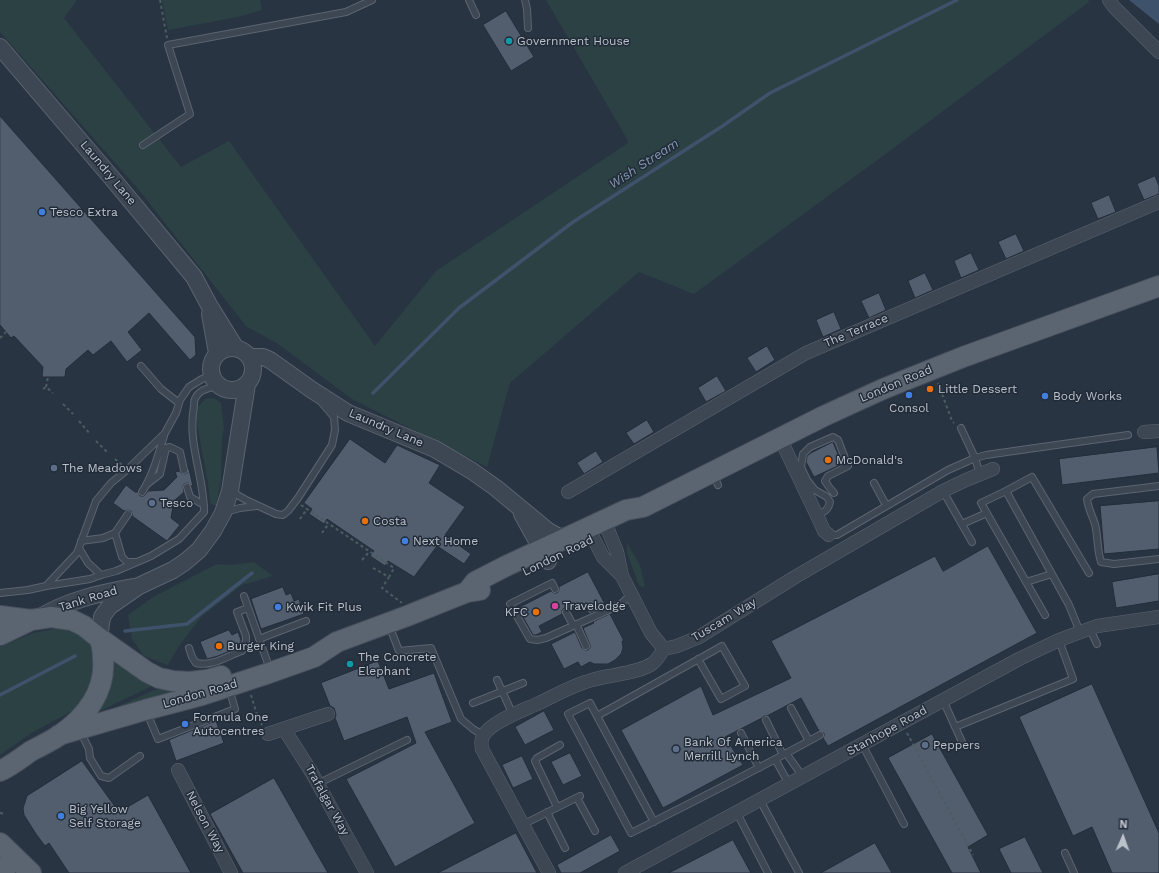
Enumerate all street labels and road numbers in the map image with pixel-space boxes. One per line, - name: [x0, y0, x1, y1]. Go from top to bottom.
- street label: Laundry Lane: [77, 138, 139, 208]
- street label: The Terrace: [822, 311, 890, 351]
- street label: London Road: [858, 362, 934, 406]
- street label: Laundry Lane: [346, 406, 426, 450]
- street label: London Road: [520, 533, 596, 579]
- street label: Tank Road: [57, 583, 119, 615]
- street label: Tuscam Way: [689, 595, 759, 645]
- street label: London Road: [161, 676, 239, 712]
- street label: Stanhope Road: [844, 703, 930, 759]
- street label: Trafalgar Way: [302, 762, 352, 838]
- street label: Nelson Way: [183, 789, 227, 855]

